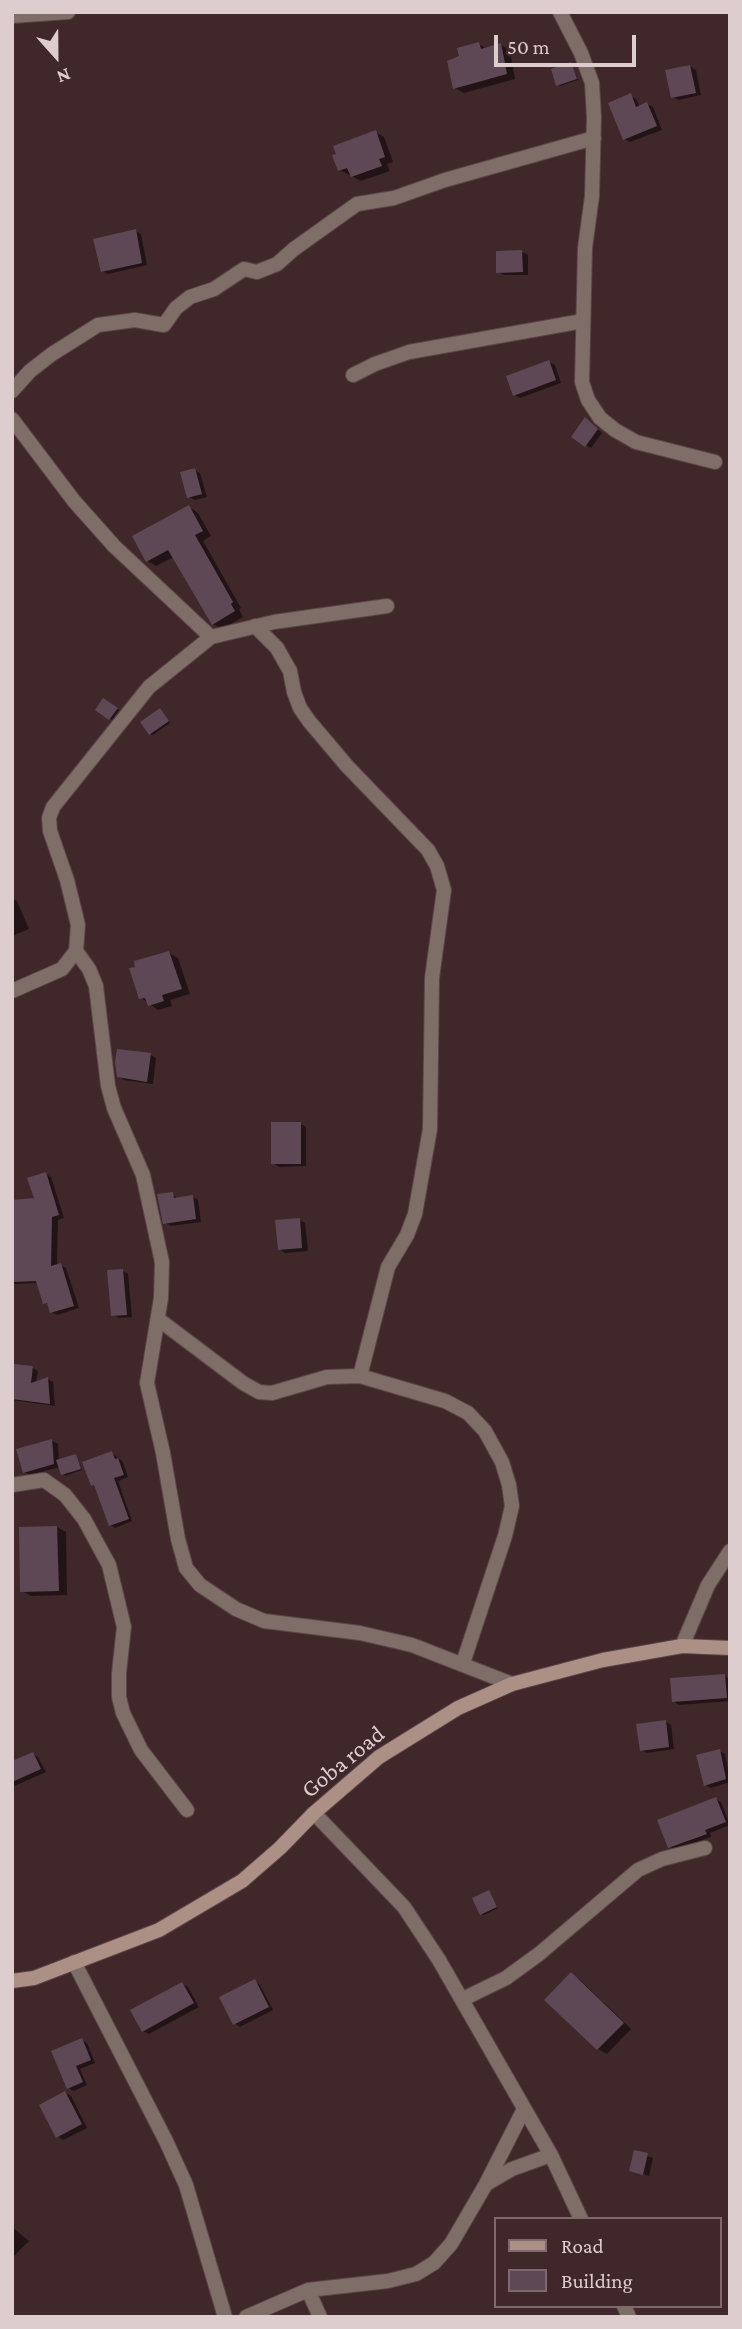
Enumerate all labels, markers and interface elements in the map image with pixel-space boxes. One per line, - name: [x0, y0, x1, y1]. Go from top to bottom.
- north arrow: [21, 21, 91, 91]
- scale bar: [497, 21, 639, 65]
- text: 50 m: [507, 35, 550, 59]
- text: N: [54, 64, 74, 88]
- street label: Goba road: [296, 1720, 390, 1804]
- legend: [494, 2217, 721, 2308]
- text: Road: [561, 2234, 604, 2258]
- text: Building: [561, 2269, 633, 2293]

